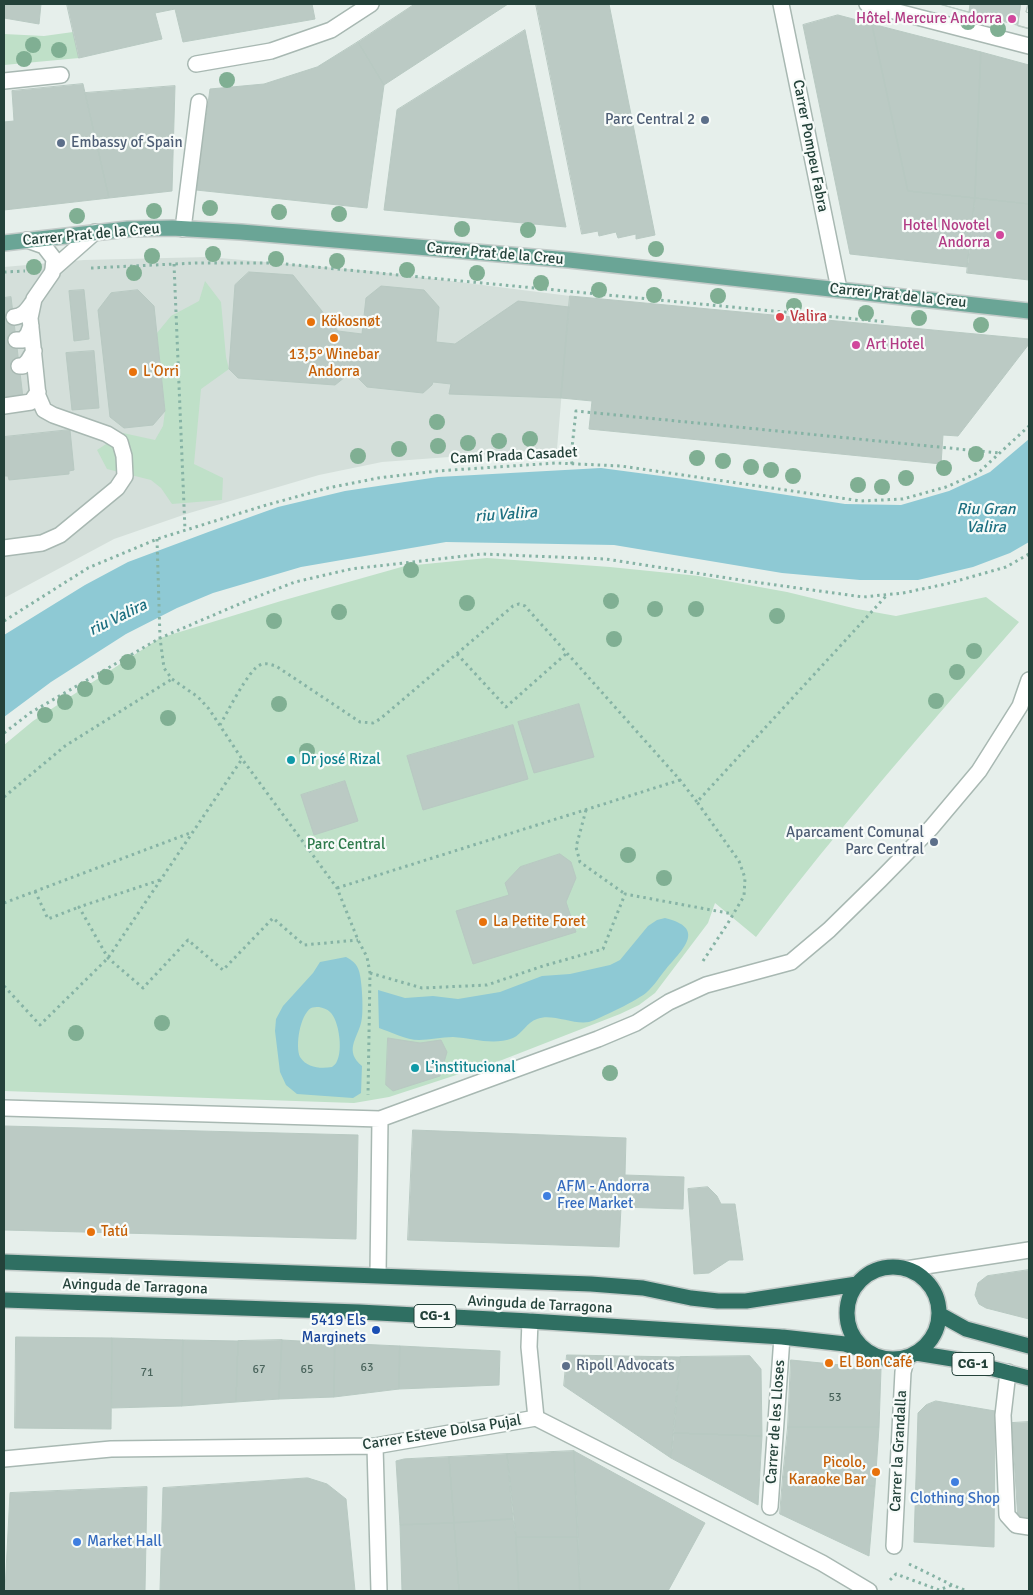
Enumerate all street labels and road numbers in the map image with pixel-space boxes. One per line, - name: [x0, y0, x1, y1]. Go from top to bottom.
- street label: Carrer Pompeu Fabra: [788, 78, 832, 214]
- street label: Carrer Prat de la Creu: [22, 220, 160, 250]
- street label: Carrer Prat de la Creu: [426, 239, 564, 269]
- street label: Carrer Prat de la Creu: [829, 280, 967, 312]
- street label: Camí Prada Casadet: [450, 444, 578, 468]
- street label: Avinguda de Tarragona: [62, 1275, 208, 1299]
- street label: Avinguda de Tarragona: [467, 1292, 613, 1318]
- road number: CG-1: [414, 1304, 456, 1328]
- road number: CG-1: [952, 1352, 994, 1376]
- street label: Carrer de les Lloses: [763, 1359, 789, 1485]
- street label: Carrer la Grandalla: [887, 1390, 911, 1512]
- street label: Carrer Esteve Dolsa Pujal: [361, 1412, 523, 1454]

